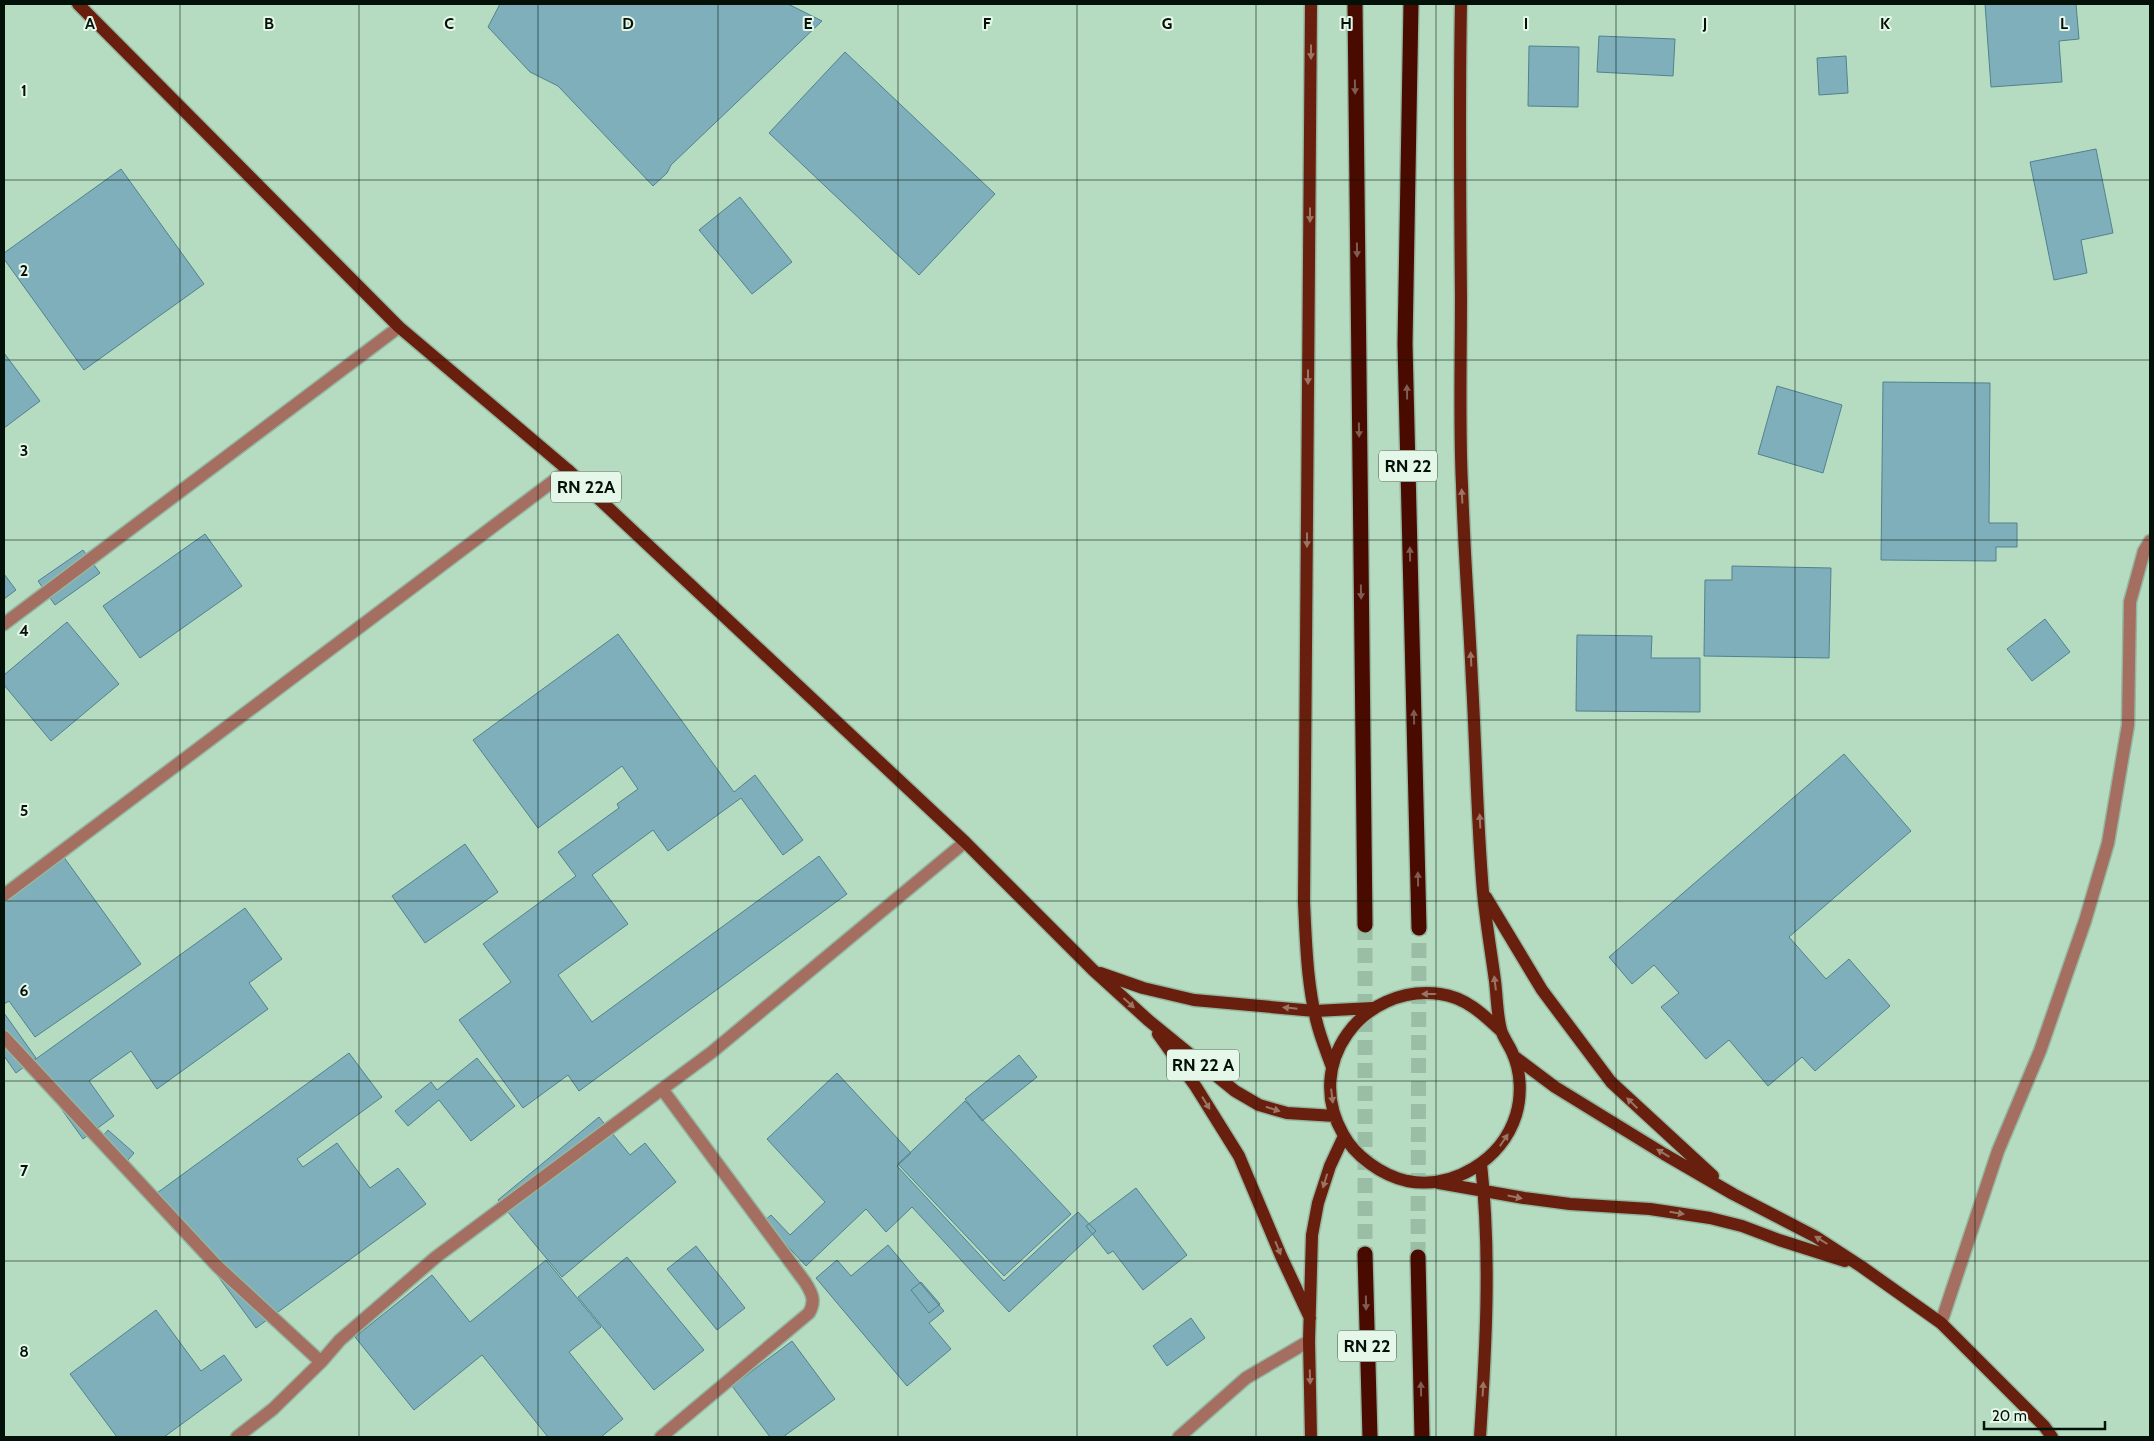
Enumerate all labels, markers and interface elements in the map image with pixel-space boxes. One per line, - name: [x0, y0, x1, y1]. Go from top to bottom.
- text: A: [85, 14, 95, 33]
- text: B: [264, 14, 274, 33]
- text: C: [444, 14, 454, 33]
- text: D: [622, 14, 634, 33]
- text: E: [803, 14, 813, 33]
- text: F: [983, 14, 992, 33]
- text: G: [1162, 14, 1172, 33]
- text: H: [1340, 14, 1352, 33]
- text: I: [1524, 14, 1528, 33]
- text: J: [1702, 14, 1707, 33]
- text: K: [1880, 14, 1890, 33]
- text: L: [2060, 14, 2068, 33]
- one-way arrow: [1307, 45, 1315, 61]
- one-way arrow: [1352, 80, 1360, 96]
- text: 1: [21, 81, 27, 100]
- one-way arrow: [1306, 207, 1314, 223]
- one-way arrow: [1353, 242, 1361, 258]
- text: 2: [20, 261, 28, 280]
- one-way arrow: [1304, 370, 1312, 386]
- one-way arrow: [1402, 383, 1410, 399]
- one-way arrow: [1355, 422, 1363, 438]
- text: 3: [20, 441, 28, 460]
- road number: RN 22: [1379, 451, 1437, 482]
- road number: RN 22A: [551, 472, 621, 502]
- one-way arrow: [1458, 488, 1466, 504]
- one-way arrow: [1303, 532, 1311, 548]
- one-way arrow: [1406, 546, 1414, 562]
- one-way arrow: [1357, 585, 1365, 601]
- text: 4: [19, 621, 29, 640]
- one-way arrow: [1467, 650, 1475, 666]
- one-way arrow: [1410, 708, 1418, 724]
- text: 5: [20, 801, 28, 820]
- one-way arrow: [1475, 813, 1483, 829]
- one-way arrow: [1414, 871, 1422, 887]
- one-way arrow: [1491, 974, 1499, 990]
- text: 6: [20, 981, 29, 1000]
- one-way arrow: [1421, 990, 1437, 998]
- one-way arrow: [1123, 997, 1135, 1009]
- one-way arrow: [1281, 1004, 1297, 1012]
- road number: RN 22 A: [1167, 1050, 1239, 1080]
- one-way arrow: [1328, 1089, 1336, 1105]
- one-way arrow: [1201, 1097, 1210, 1110]
- one-way arrow: [1626, 1097, 1638, 1109]
- one-way arrow: [1266, 1106, 1281, 1114]
- one-way arrow: [1499, 1133, 1508, 1146]
- one-way arrow: [1657, 1149, 1670, 1158]
- text: 7: [20, 1161, 29, 1180]
- one-way arrow: [1321, 1174, 1329, 1189]
- one-way arrow: [1508, 1193, 1524, 1201]
- one-way arrow: [1669, 1209, 1685, 1217]
- one-way arrow: [1814, 1236, 1827, 1245]
- one-way arrow: [1274, 1241, 1282, 1255]
- one-way arrow: [1363, 1295, 1371, 1311]
- road number: RN 22: [1338, 1330, 1396, 1362]
- text: 8: [19, 1342, 29, 1361]
- one-way arrow: [1306, 1369, 1314, 1385]
- one-way arrow: [1417, 1380, 1425, 1396]
- one-way arrow: [1479, 1380, 1487, 1396]
- scale bar: [1984, 1398, 2105, 1430]
- text: 20 m: [1992, 1407, 2027, 1425]

